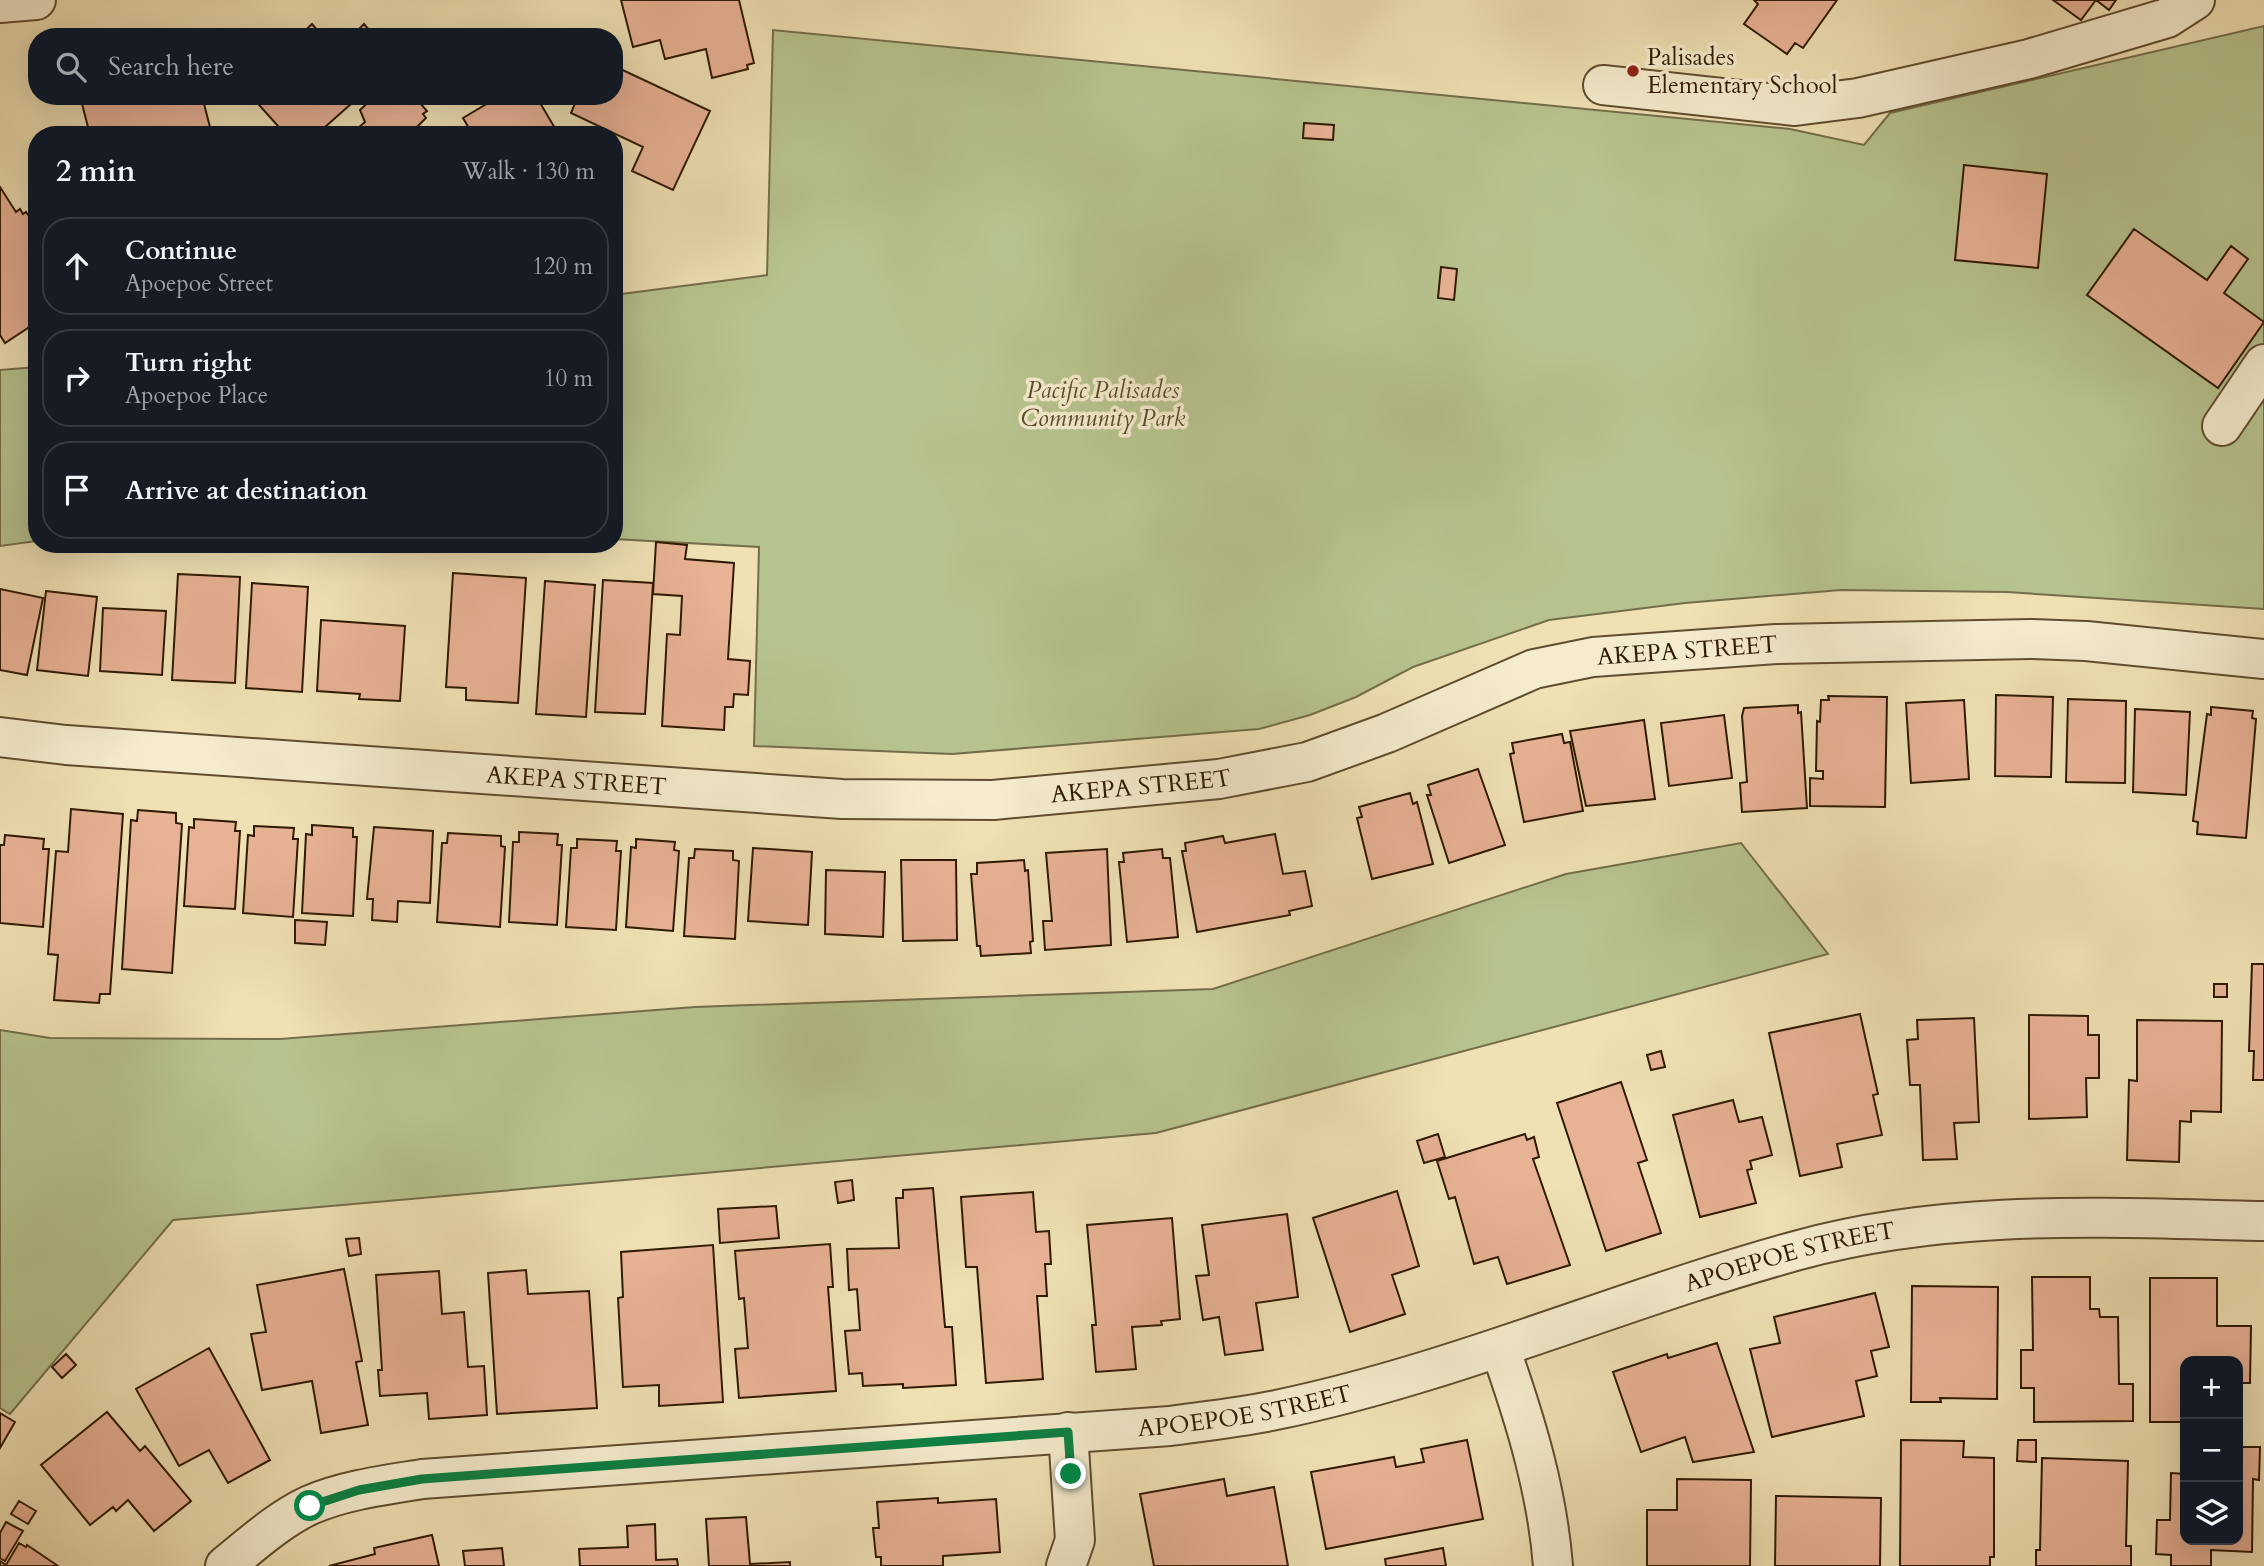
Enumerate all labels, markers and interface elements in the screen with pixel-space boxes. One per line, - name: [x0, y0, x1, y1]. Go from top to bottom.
- search box: [28, 28, 623, 105]
- place label: Palisades Elementary School: [1647, 41, 1838, 102]
- icon: search: [52, 48, 90, 86]
- text: Search here: [108, 49, 234, 84]
- marker: Palisades Elementary School: [1625, 63, 1641, 79]
- text: 2 min: [56, 151, 136, 192]
- text: Walk · 130 m: [462, 156, 595, 187]
- text: Continue: [125, 233, 237, 268]
- icon: ahead: [58, 247, 96, 285]
- text: 120 m: [532, 251, 593, 282]
- text: Apoepoe Street: [125, 268, 273, 299]
- text: Turn right: [125, 345, 252, 380]
- icon: right: [58, 359, 96, 397]
- text: 10 m: [544, 363, 593, 394]
- park label: Pacific Palisades Community Park: [1021, 374, 1186, 435]
- text: Apoepoe Place: [125, 380, 268, 411]
- icon: arrive: [58, 471, 96, 509]
- text: Arrive at destination: [125, 473, 368, 508]
- street label: AKEPA STREET: [1596, 627, 1779, 673]
- street label: AKEPA STREET: [485, 758, 668, 803]
- street label: AKEPA STREET: [1049, 760, 1234, 811]
- street label: APOEPOE STREET: [1680, 1214, 1897, 1300]
- map controls: [2180, 1356, 2243, 1545]
- button: +: [2180, 1356, 2243, 1419]
- street label: APOEPOE STREET: [1137, 1376, 1355, 1445]
- button: −: [2180, 1419, 2243, 1482]
- route end: [1055, 1458, 1086, 1489]
- button: layers: [2180, 1482, 2243, 1545]
- route start: [294, 1490, 325, 1521]

